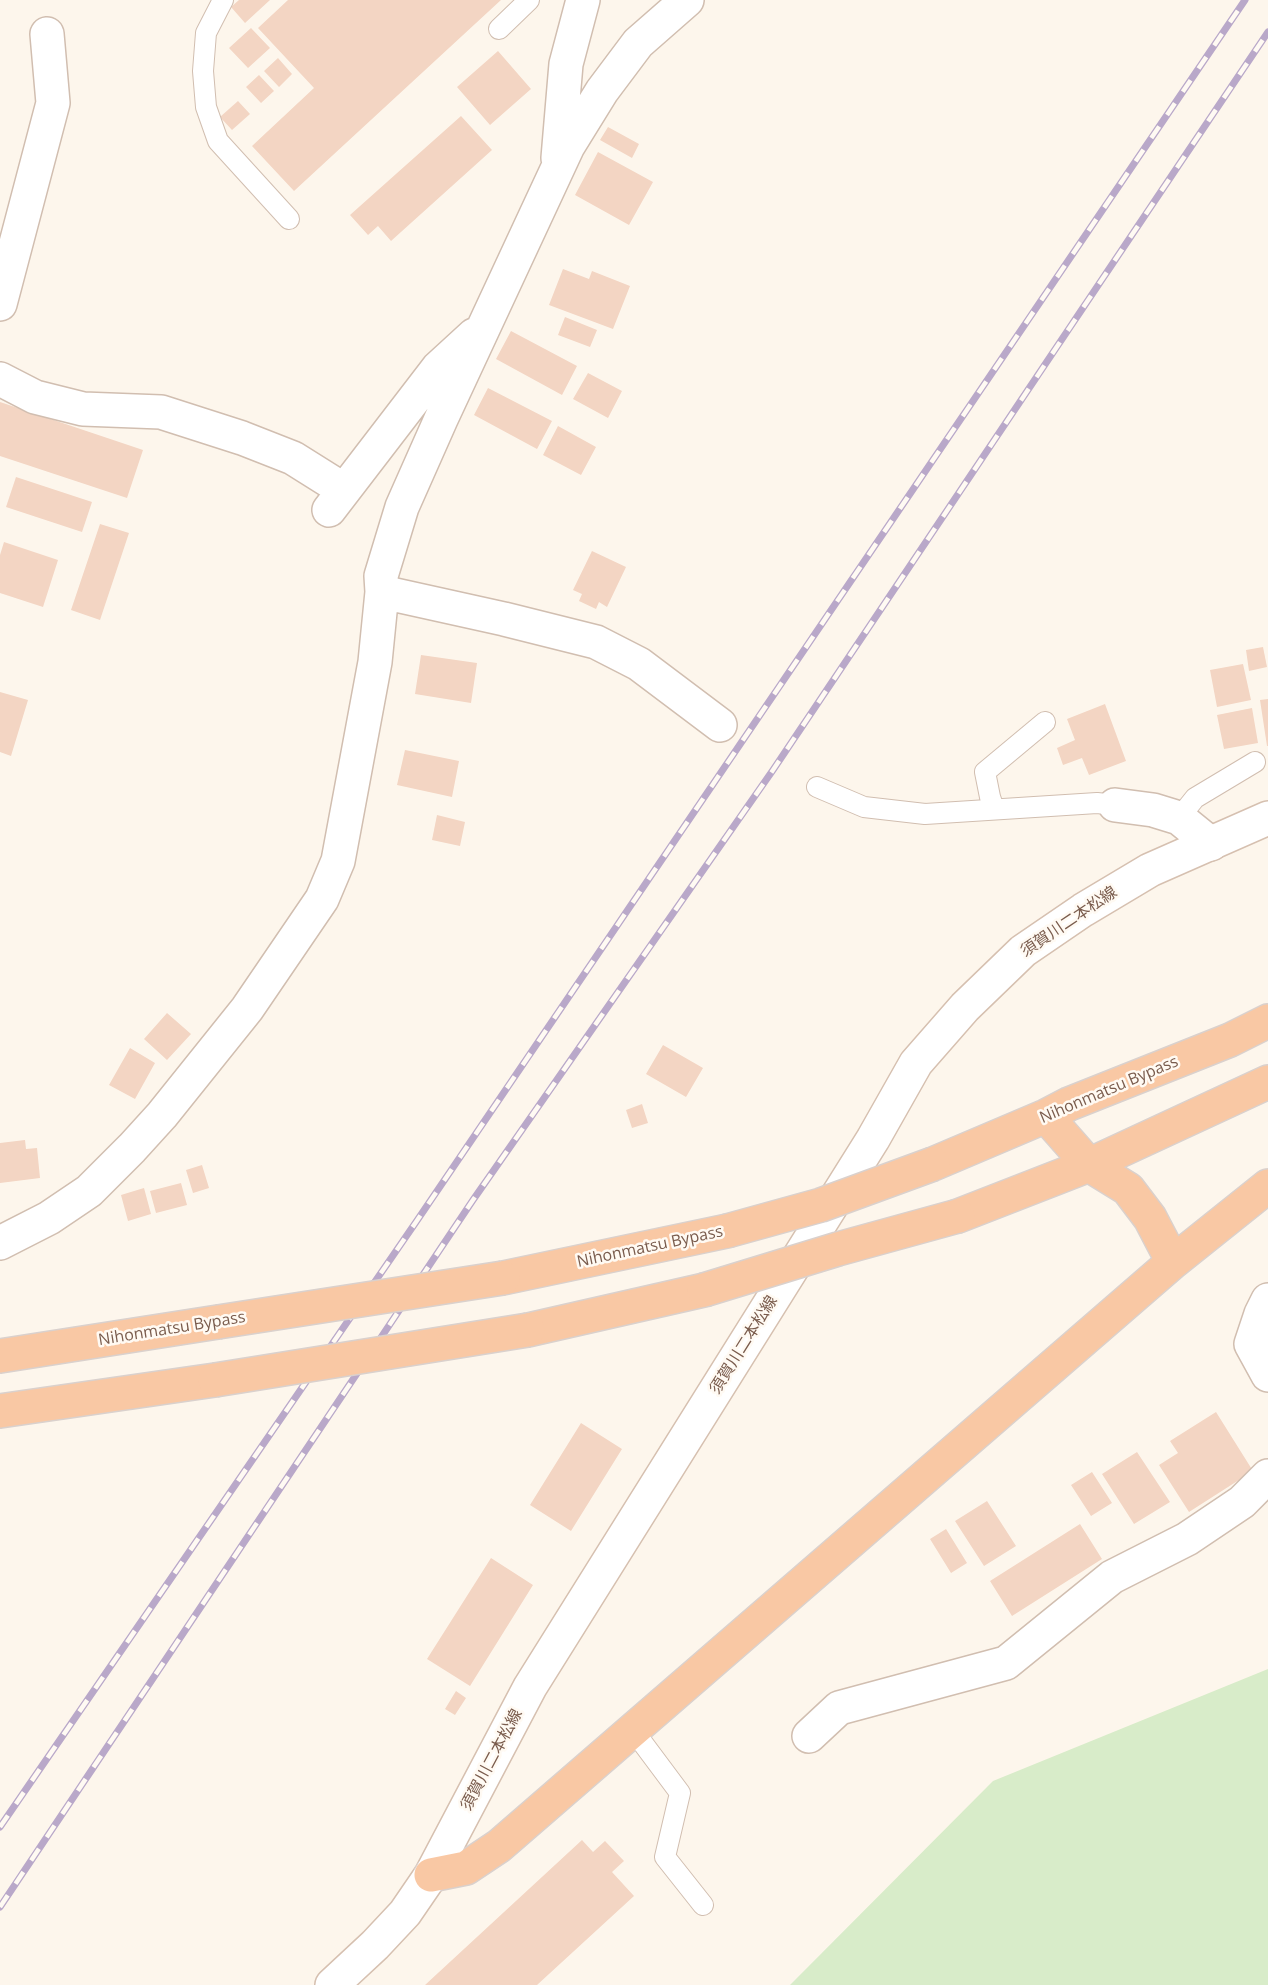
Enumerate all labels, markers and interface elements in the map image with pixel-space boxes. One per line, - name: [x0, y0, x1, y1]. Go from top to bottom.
- street label: 須賀川二本松線: [1017, 883, 1121, 961]
- street label: Nihonmatsu Bypass: [1037, 1052, 1181, 1128]
- street label: Nihonmatsu Bypass: [575, 1222, 725, 1272]
- street label: 須賀川二本松線: [706, 1292, 782, 1398]
- street label: Nihonmatsu Bypass: [97, 1308, 247, 1350]
- street label: 須賀川二本松線: [457, 1706, 527, 1814]

